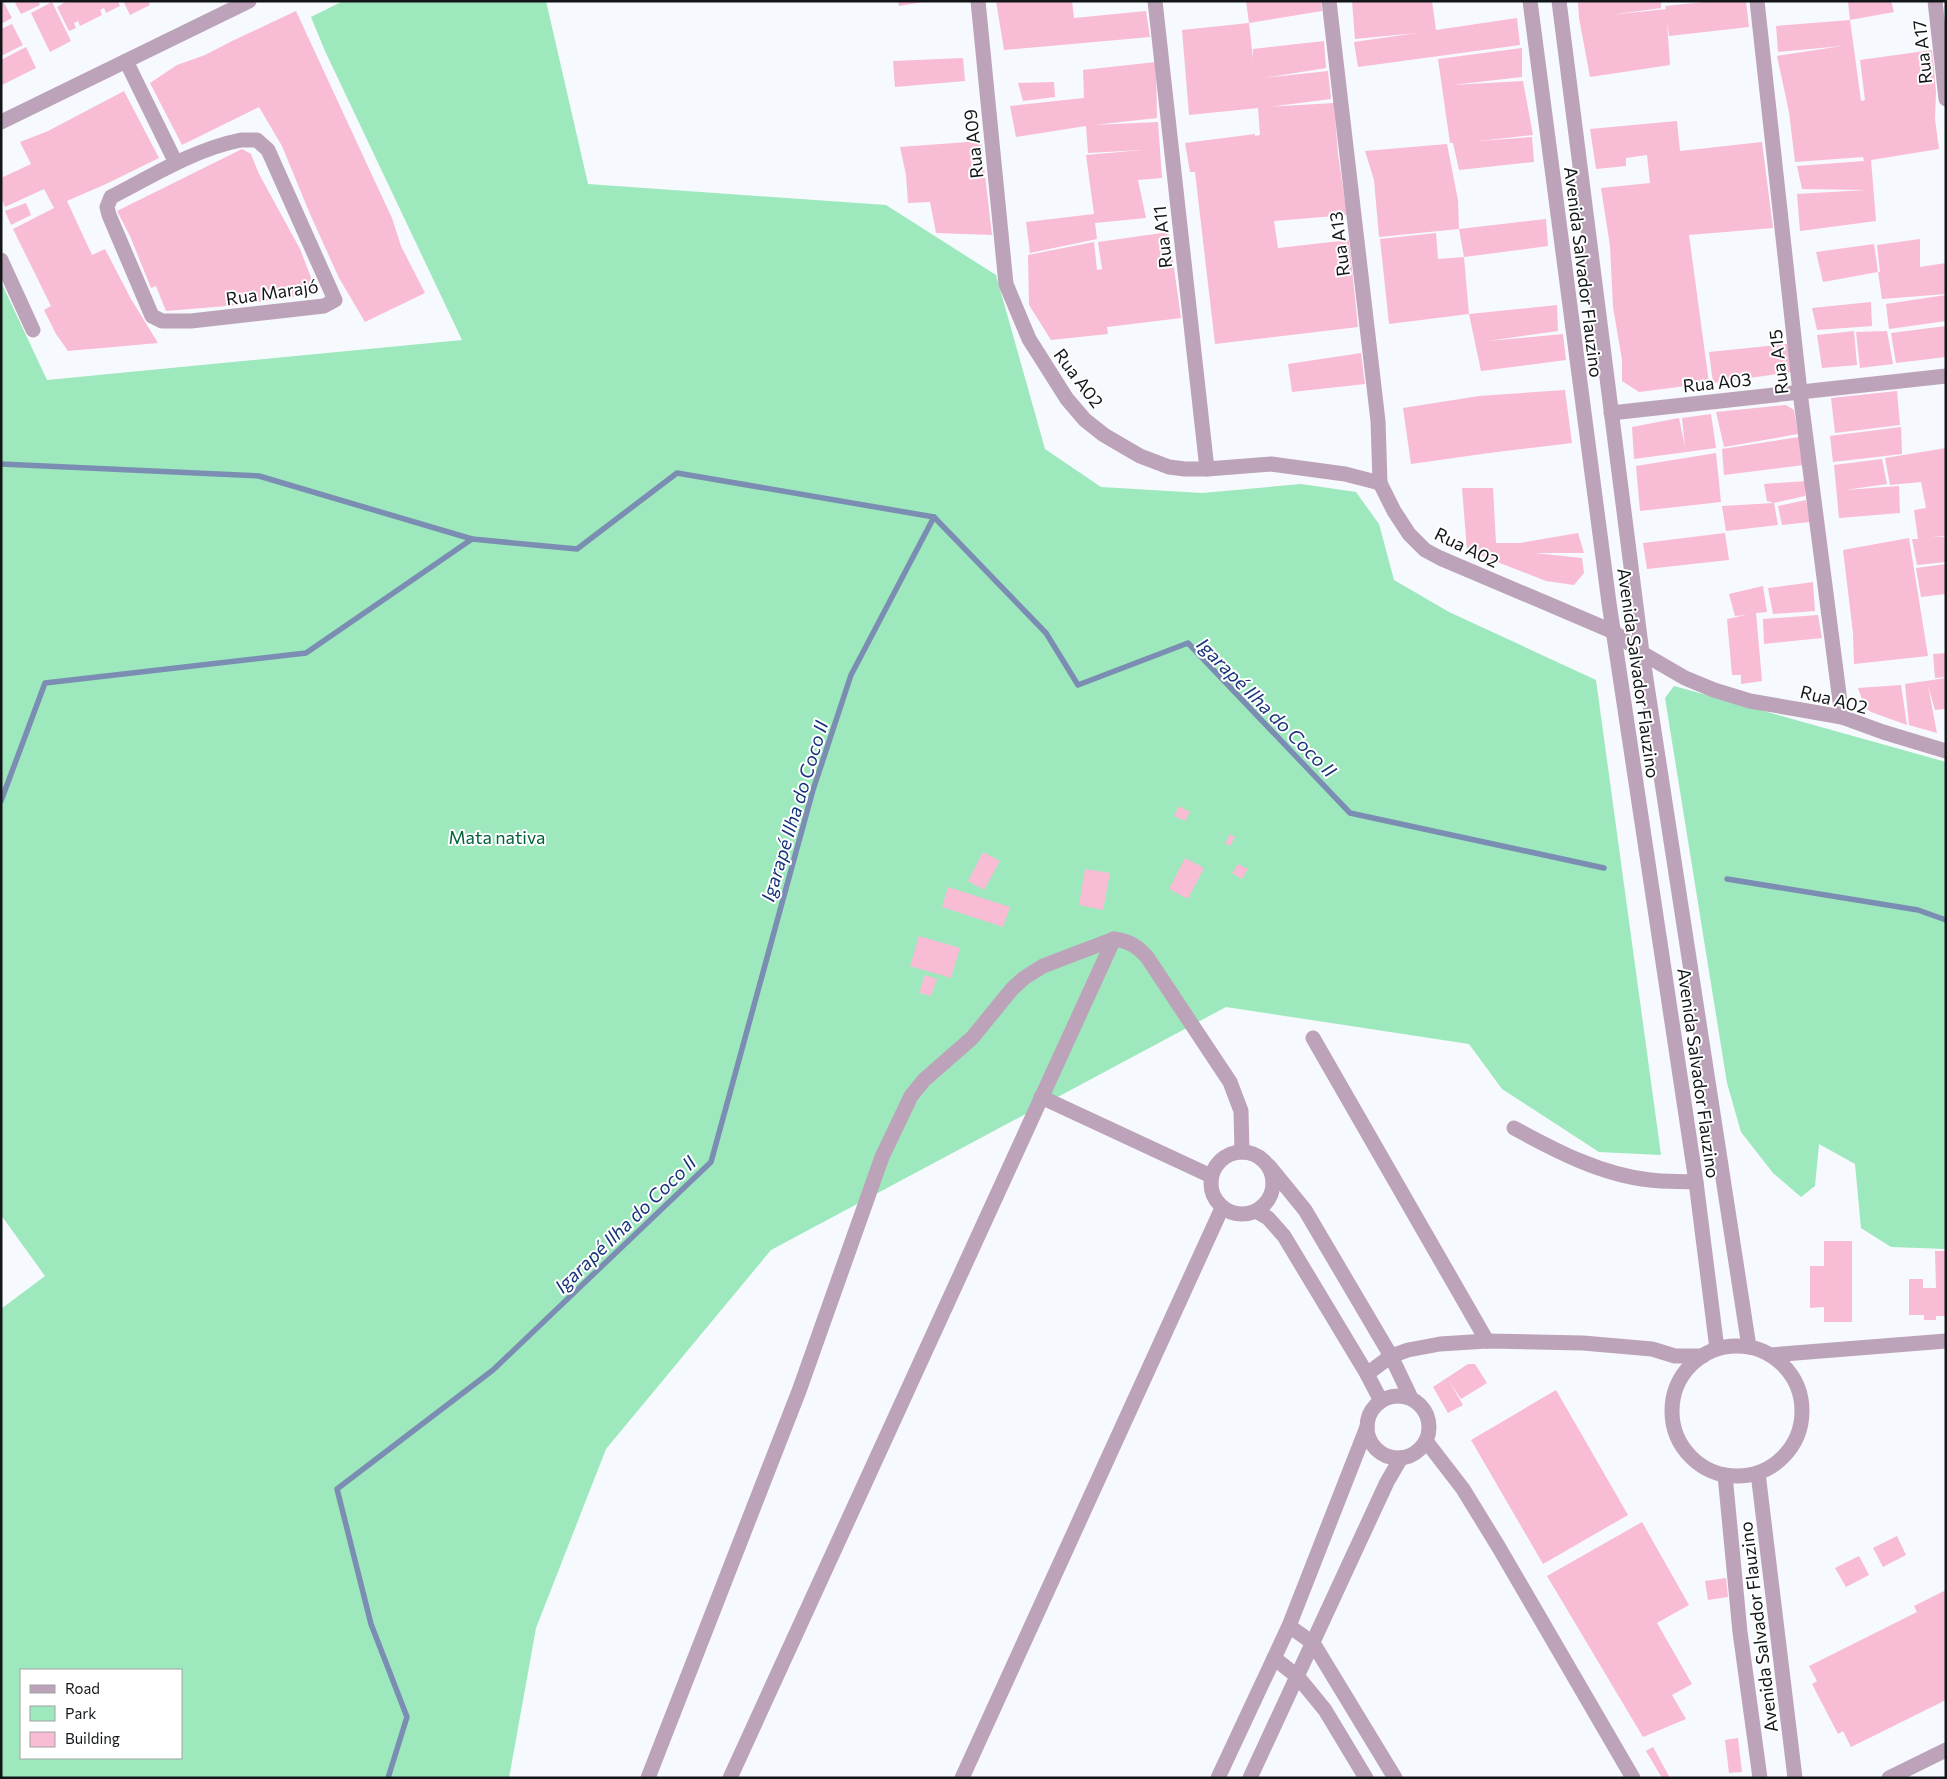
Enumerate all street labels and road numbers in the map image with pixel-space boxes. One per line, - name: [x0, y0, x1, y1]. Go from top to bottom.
- street label: Rua A17: [1908, 19, 1936, 85]
- street label: Rua A09: [958, 108, 988, 180]
- street label: Avenida Salvador Flauzino: [1560, 165, 1608, 379]
- street label: Rua A11: [1148, 205, 1176, 269]
- street label: Rua A13: [1324, 210, 1354, 278]
- street label: Rua Marajó: [224, 275, 320, 309]
- street label: Rua A15: [1764, 328, 1792, 396]
- street label: Rua A02: [1050, 344, 1108, 412]
- street label: Rua A03: [1682, 367, 1752, 397]
- street label: Rua A02: [1431, 522, 1503, 572]
- street label: Avenida Salvador Flauzino: [1613, 566, 1665, 780]
- street label: Rua A02: [1798, 680, 1870, 718]
- street label: Avenida Salvador Flauzino: [1673, 966, 1725, 1180]
- street label: Avenida Salvador Flauzino: [1734, 1520, 1782, 1734]

